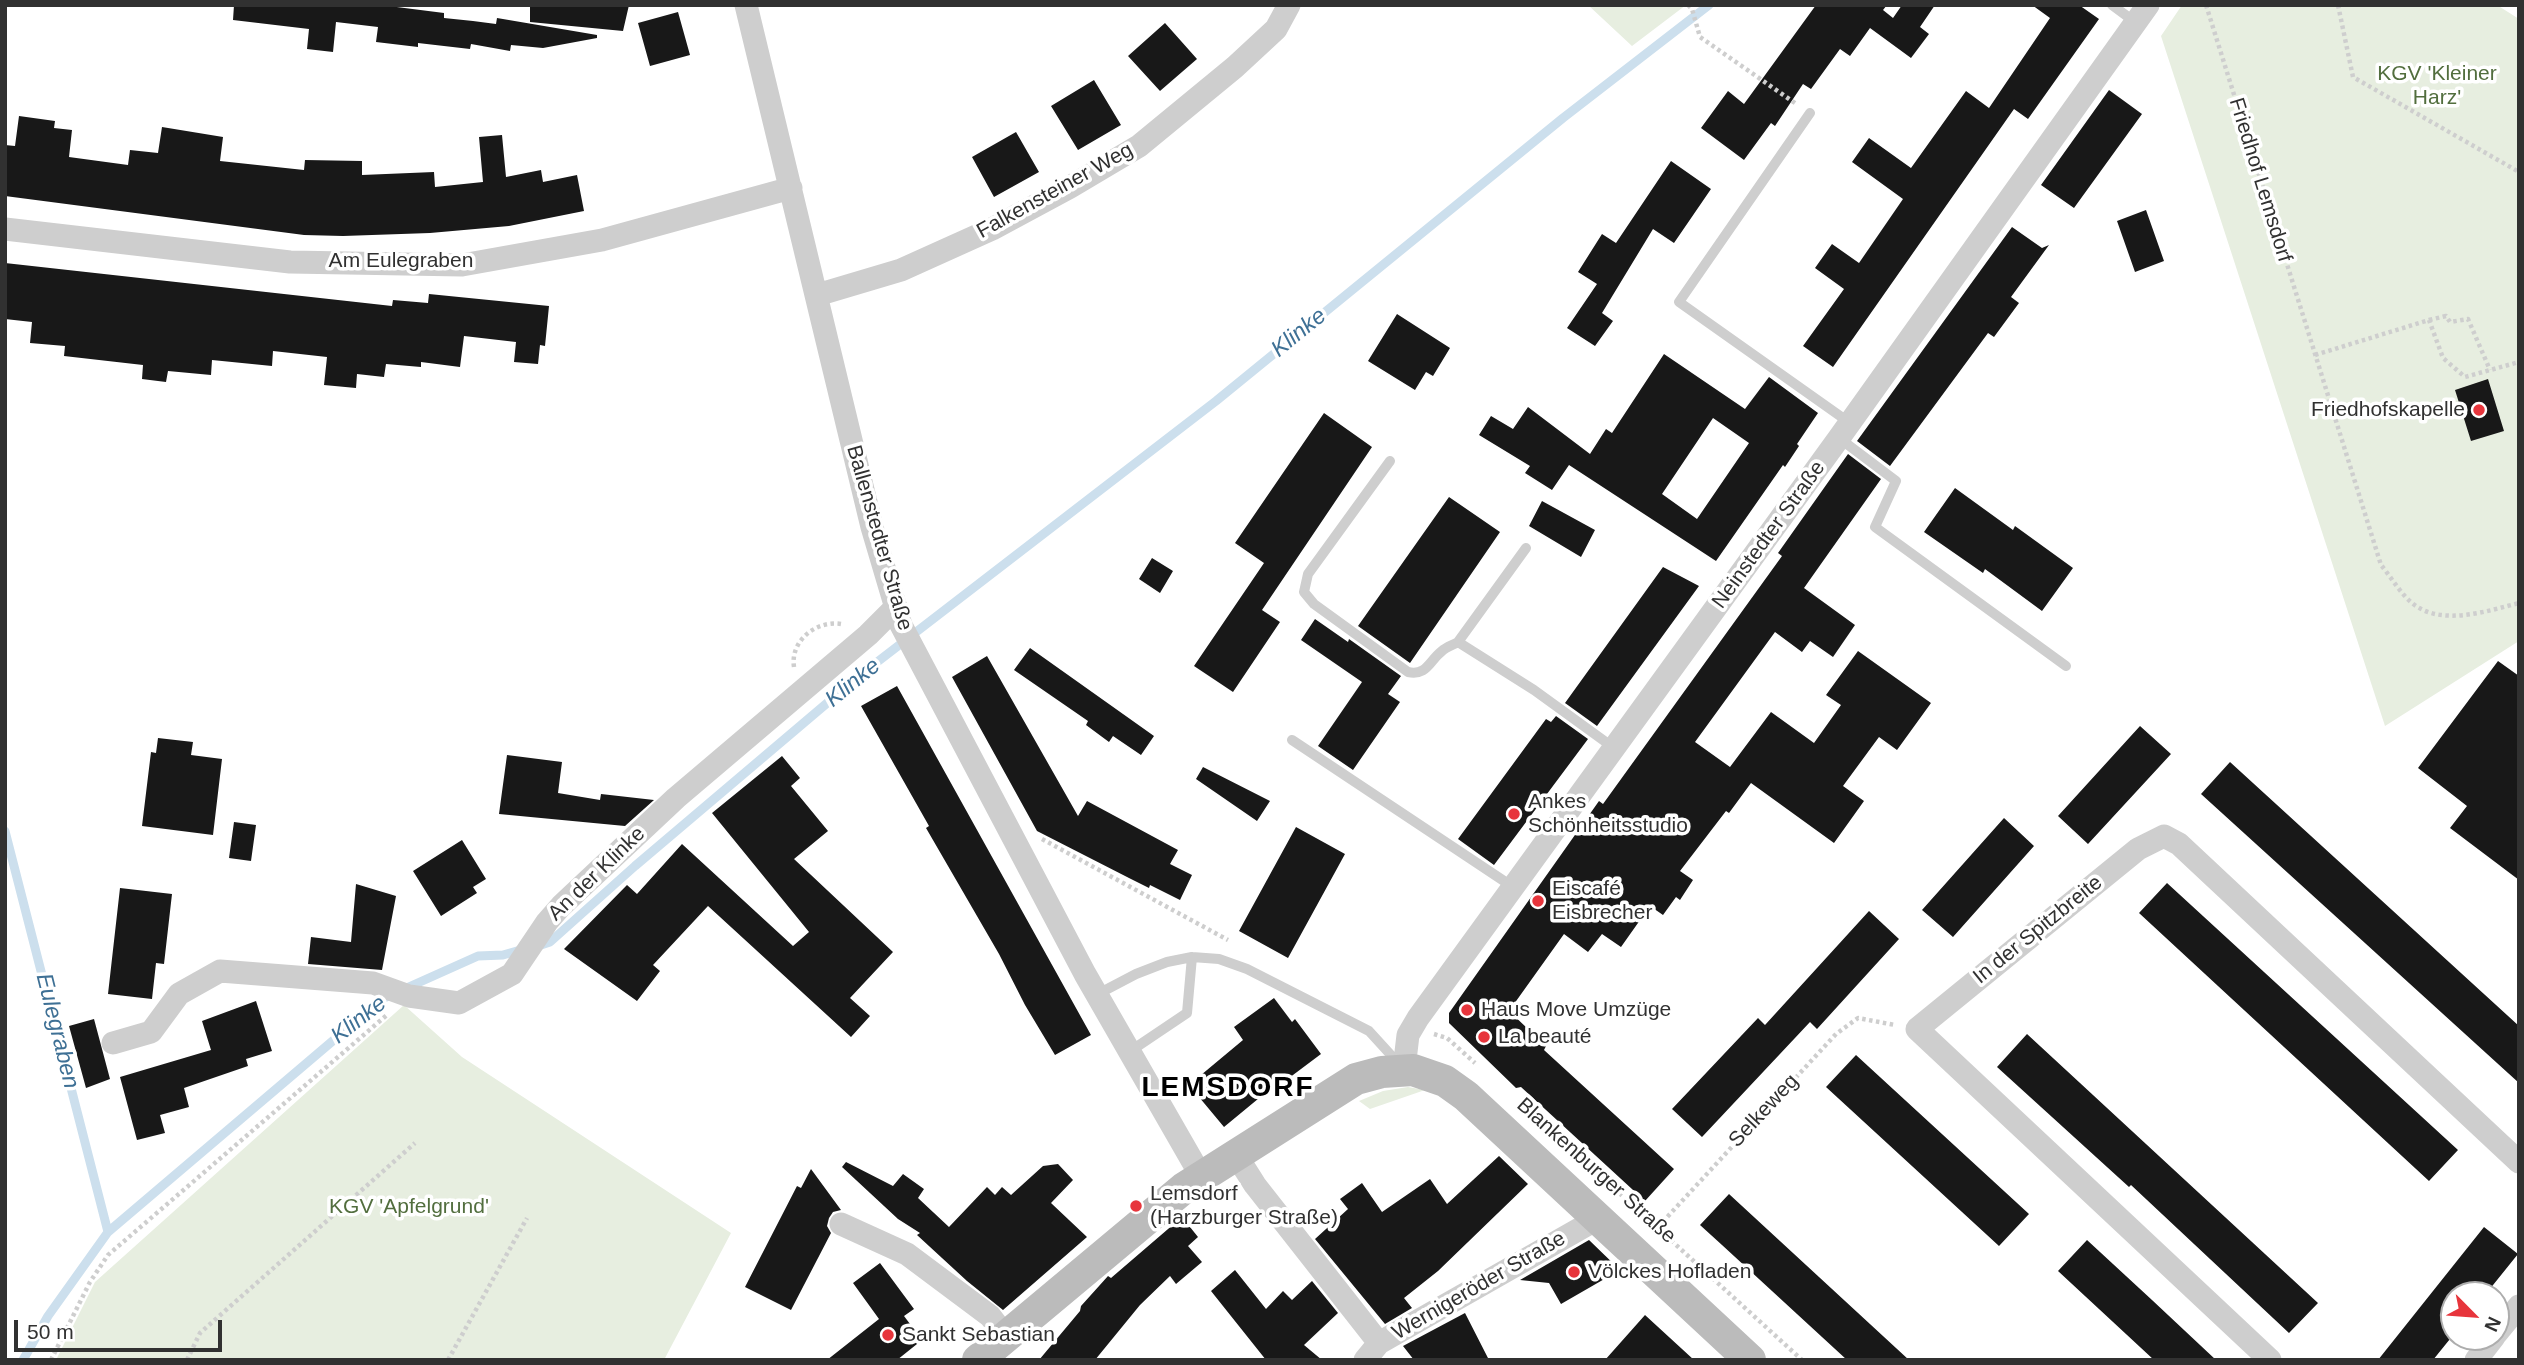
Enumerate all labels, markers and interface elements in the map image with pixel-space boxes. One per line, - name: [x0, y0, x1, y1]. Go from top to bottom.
- park label: KGV 'Kleiner Harz': [2377, 61, 2497, 111]
- street label: Friedhof Lemsdorf: [2223, 95, 2297, 265]
- street label: Falkensteiner Weg: [972, 138, 1138, 244]
- street label: Am Eulegraben: [329, 248, 473, 274]
- water label: Klinke: [1266, 303, 1332, 363]
- place label: Friedhofskapelle: [2311, 397, 2465, 423]
- marker: Friedhofskapelle: [2471, 402, 2487, 418]
- street label: Ballenstedter Straße: [841, 443, 917, 633]
- street label: Neinstedter Straße: [1707, 456, 1831, 614]
- water label: Klinke: [820, 653, 886, 713]
- place label: Ankes Schönheitsstudio: [1528, 789, 1688, 839]
- marker: Ankes Schönheitsstudio: [1506, 806, 1522, 822]
- street label: An der Klinke: [543, 822, 651, 926]
- street label: In der Spitzbreite: [1968, 870, 2108, 990]
- place label: Eiscafé Eisbrecher: [1552, 876, 1652, 926]
- marker: Eiscafé Eisbrecher: [1530, 893, 1546, 909]
- water label: Eulegraben: [29, 971, 85, 1091]
- water label: Klinke: [326, 990, 392, 1050]
- place label: Haus Move Umzüge: [1481, 997, 1671, 1023]
- marker: Haus Move Umzüge: [1459, 1002, 1475, 1018]
- place label: La beauté: [1498, 1024, 1591, 1050]
- marker: La beauté: [1476, 1029, 1492, 1045]
- street label: Selkeweg: [1724, 1069, 1804, 1153]
- district label: LEMSDORF: [1142, 1071, 1314, 1105]
- street label: Blankenburger Straße: [1511, 1093, 1681, 1249]
- place label: Lemsdorf (Harzburger Straße): [1150, 1181, 1338, 1231]
- park label: KGV 'Apfelgrund': [329, 1194, 489, 1220]
- marker: Lemsdorf (Harzburger Straße): [1128, 1198, 1144, 1214]
- street label: Wernigeröder Straße: [1388, 1226, 1570, 1346]
- place label: Völckes Hofladen: [1588, 1259, 1751, 1285]
- marker: Völckes Hofladen: [1566, 1264, 1582, 1280]
- north arrow: [2440, 1281, 2510, 1351]
- scale bar: [18, 1306, 226, 1350]
- text: N: [2480, 1314, 2505, 1335]
- text: 50 m: [27, 1320, 74, 1343]
- place label: Sankt Sebastian: [902, 1322, 1055, 1348]
- marker: Sankt Sebastian: [880, 1327, 896, 1343]

